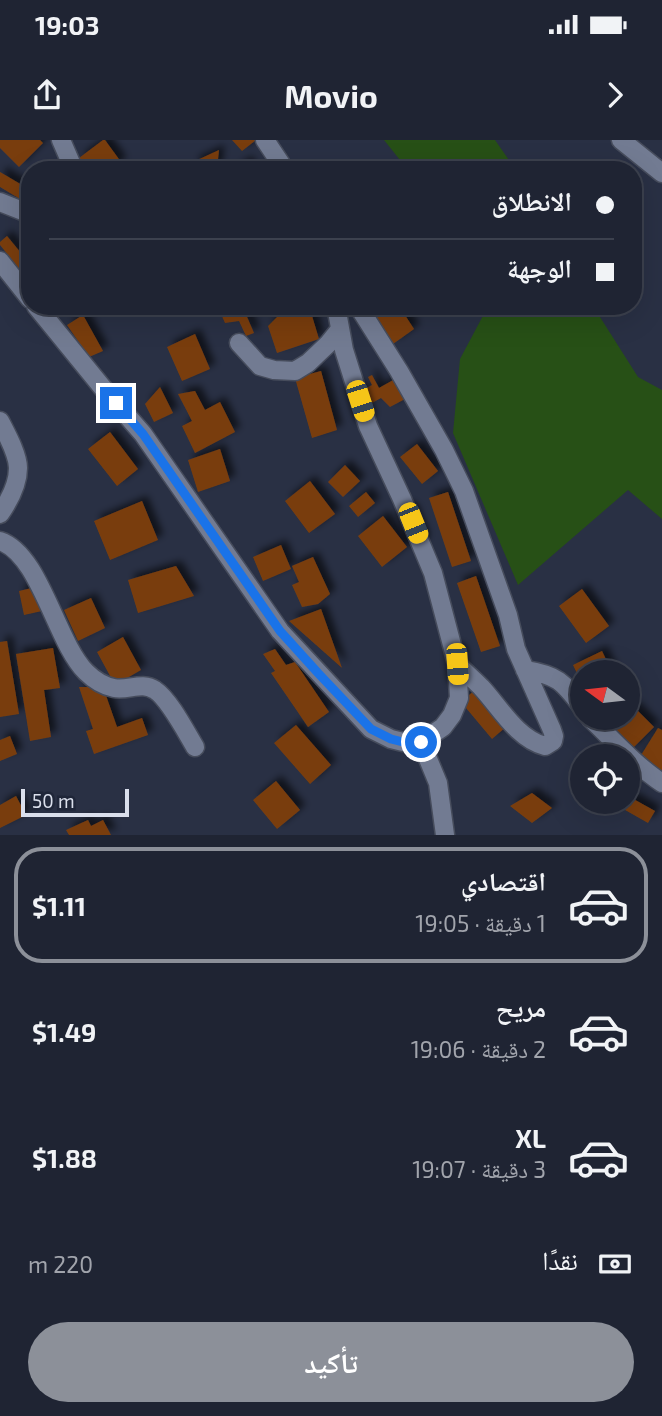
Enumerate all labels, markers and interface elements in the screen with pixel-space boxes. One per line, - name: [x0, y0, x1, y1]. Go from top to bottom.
- text: 19:03: [35, 9, 99, 40]
- icon: share: [28, 76, 66, 114]
- text: Movio: [284, 76, 378, 114]
- icon: forward: [596, 76, 634, 114]
- text: الانطلاق: [492, 185, 572, 216]
- text: الوجهة: [507, 252, 572, 283]
- car: [344, 378, 377, 424]
- route end: [100, 387, 132, 419]
- car: [396, 500, 431, 546]
- car: [446, 642, 469, 686]
- north arrow: [570, 660, 640, 730]
- map controls: [570, 660, 640, 814]
- route start: [405, 726, 437, 758]
- button: locate: [570, 744, 640, 814]
- scale bar: [21, 786, 130, 818]
- text: 50 m: [32, 789, 75, 812]
- text: اقتصادي: [461, 865, 546, 896]
- icon: car: [567, 874, 630, 937]
- text: $1.11: [32, 890, 86, 921]
- text: 1 دقيقة · 19:05: [415, 909, 546, 937]
- text: مريح: [496, 991, 546, 1022]
- icon: car: [567, 1000, 630, 1063]
- text: $1.49: [32, 1016, 96, 1047]
- text: 2 دقيقة · 19:06: [411, 1035, 546, 1063]
- text: XL: [515, 1122, 546, 1153]
- icon: car: [567, 1126, 630, 1189]
- text: $1.88: [32, 1142, 97, 1173]
- text: 3 دقيقة · 19:07: [412, 1155, 546, 1183]
- text: نقدًا: [542, 1244, 578, 1275]
- icon: cash: [596, 1245, 634, 1283]
- text: 220 m: [28, 1250, 93, 1278]
- button: تأكيد: [28, 1322, 634, 1402]

